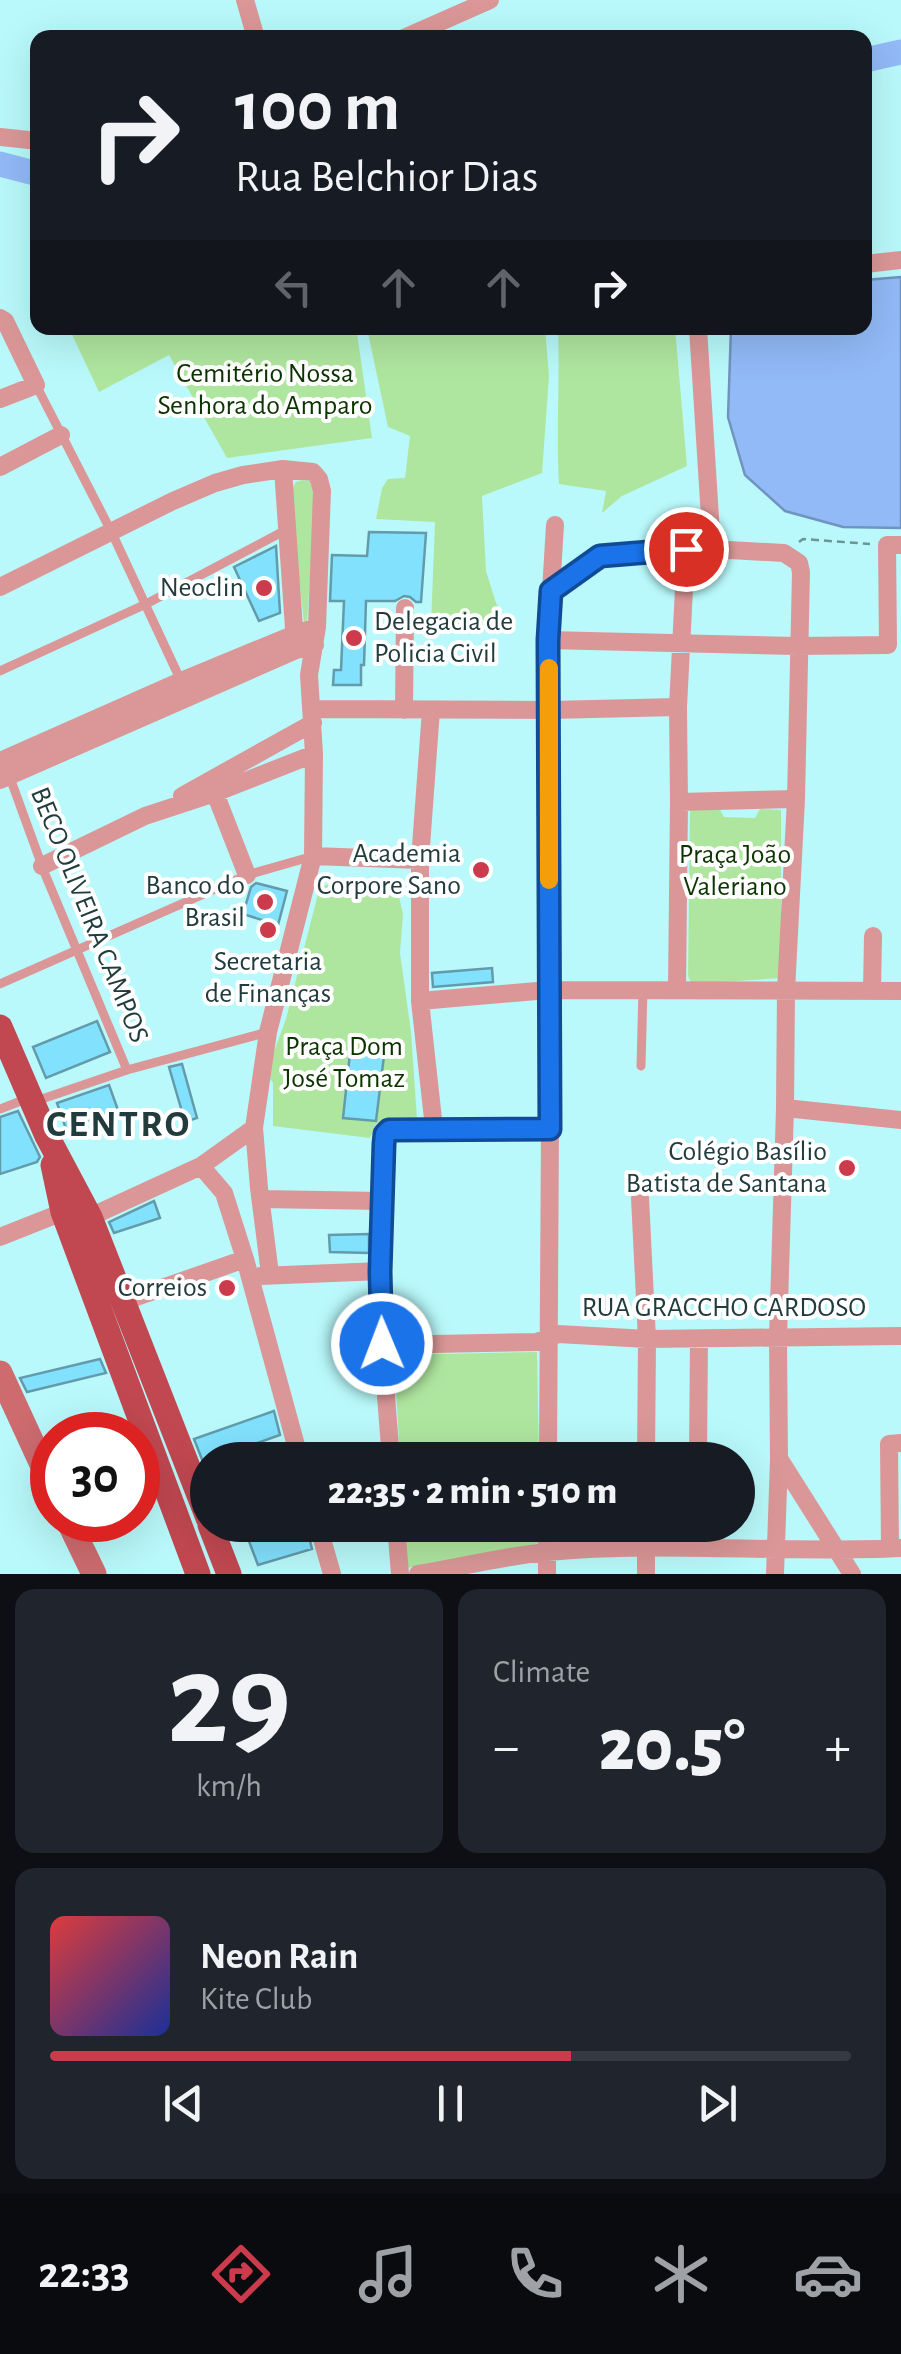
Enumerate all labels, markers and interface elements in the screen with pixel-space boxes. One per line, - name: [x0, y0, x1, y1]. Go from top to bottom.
- icon: right: [70, 70, 200, 200]
- text: 100 m: [235, 73, 400, 143]
- text: Rua Belchior Dias: [235, 155, 538, 200]
- icon: left: [266, 260, 321, 315]
- icon: ahead: [371, 260, 426, 315]
- icon: ahead: [476, 260, 531, 315]
- icon: right: [581, 260, 636, 315]
- park label: Cemitério Nossa Senhora do Amparo: [157, 360, 373, 420]
- pin: [644, 507, 729, 592]
- icon: arrive: [659, 522, 714, 577]
- place label: Neoclin: [160, 574, 244, 602]
- marker: Neoclin: [253, 577, 275, 599]
- place label: Delegacia de Policia Civil: [374, 608, 513, 668]
- marker: Delegacia de Policia Civil: [343, 627, 365, 649]
- street label: BECO OLIVEIRA CAMPOS: [25, 783, 153, 1047]
- place label: Academia Corpore Sano: [317, 840, 461, 900]
- park label: Praça João Valeriano: [679, 841, 791, 901]
- marker: Academia Corpore Sano: [470, 859, 492, 881]
- place label: Banco do Brasil: [145, 872, 245, 932]
- marker: Banco do Brasil: [254, 891, 276, 913]
- marker: Secretaria de Finanças: [257, 919, 279, 941]
- place label: Secretaria de Finanças: [205, 948, 331, 1008]
- park label: Praça Dom José Tomaz: [283, 1033, 405, 1093]
- district label: CENTRO: [46, 1106, 192, 1144]
- place label: Colégio Basílio Batista de Santana: [626, 1138, 827, 1198]
- marker: Colégio Basílio Batista de Santana: [836, 1157, 858, 1179]
- place label: Correios: [118, 1274, 207, 1302]
- marker: Correios: [216, 1277, 238, 1299]
- position arrow: [330, 1292, 434, 1396]
- street label: RUA GRACCHO CARDOSO: [582, 1294, 866, 1322]
- speed limit sign: 30: [30, 1412, 160, 1542]
- text: 22:35 · 2 min · 510 m: [328, 1473, 617, 1511]
- text: 29: [167, 1637, 291, 1767]
- text: Climate: [493, 1656, 590, 1688]
- text: 20.5°: [599, 1709, 745, 1784]
- text: −: [493, 1720, 519, 1775]
- text: +: [825, 1720, 851, 1775]
- text: km/h: [196, 1770, 262, 1802]
- text: Neon Rain: [200, 1938, 358, 1976]
- text: Kite Club: [200, 1983, 312, 2015]
- icon: previous: [156, 2076, 211, 2131]
- icon: pause: [423, 2076, 478, 2131]
- icon: next: [690, 2076, 745, 2131]
- icon: directions: [206, 2239, 276, 2309]
- icon: music: [353, 2239, 423, 2309]
- icon: phone: [500, 2239, 570, 2309]
- icon: climate: [646, 2239, 716, 2309]
- icon: car: [793, 2239, 863, 2309]
- text: 22:33: [38, 2251, 130, 2296]

